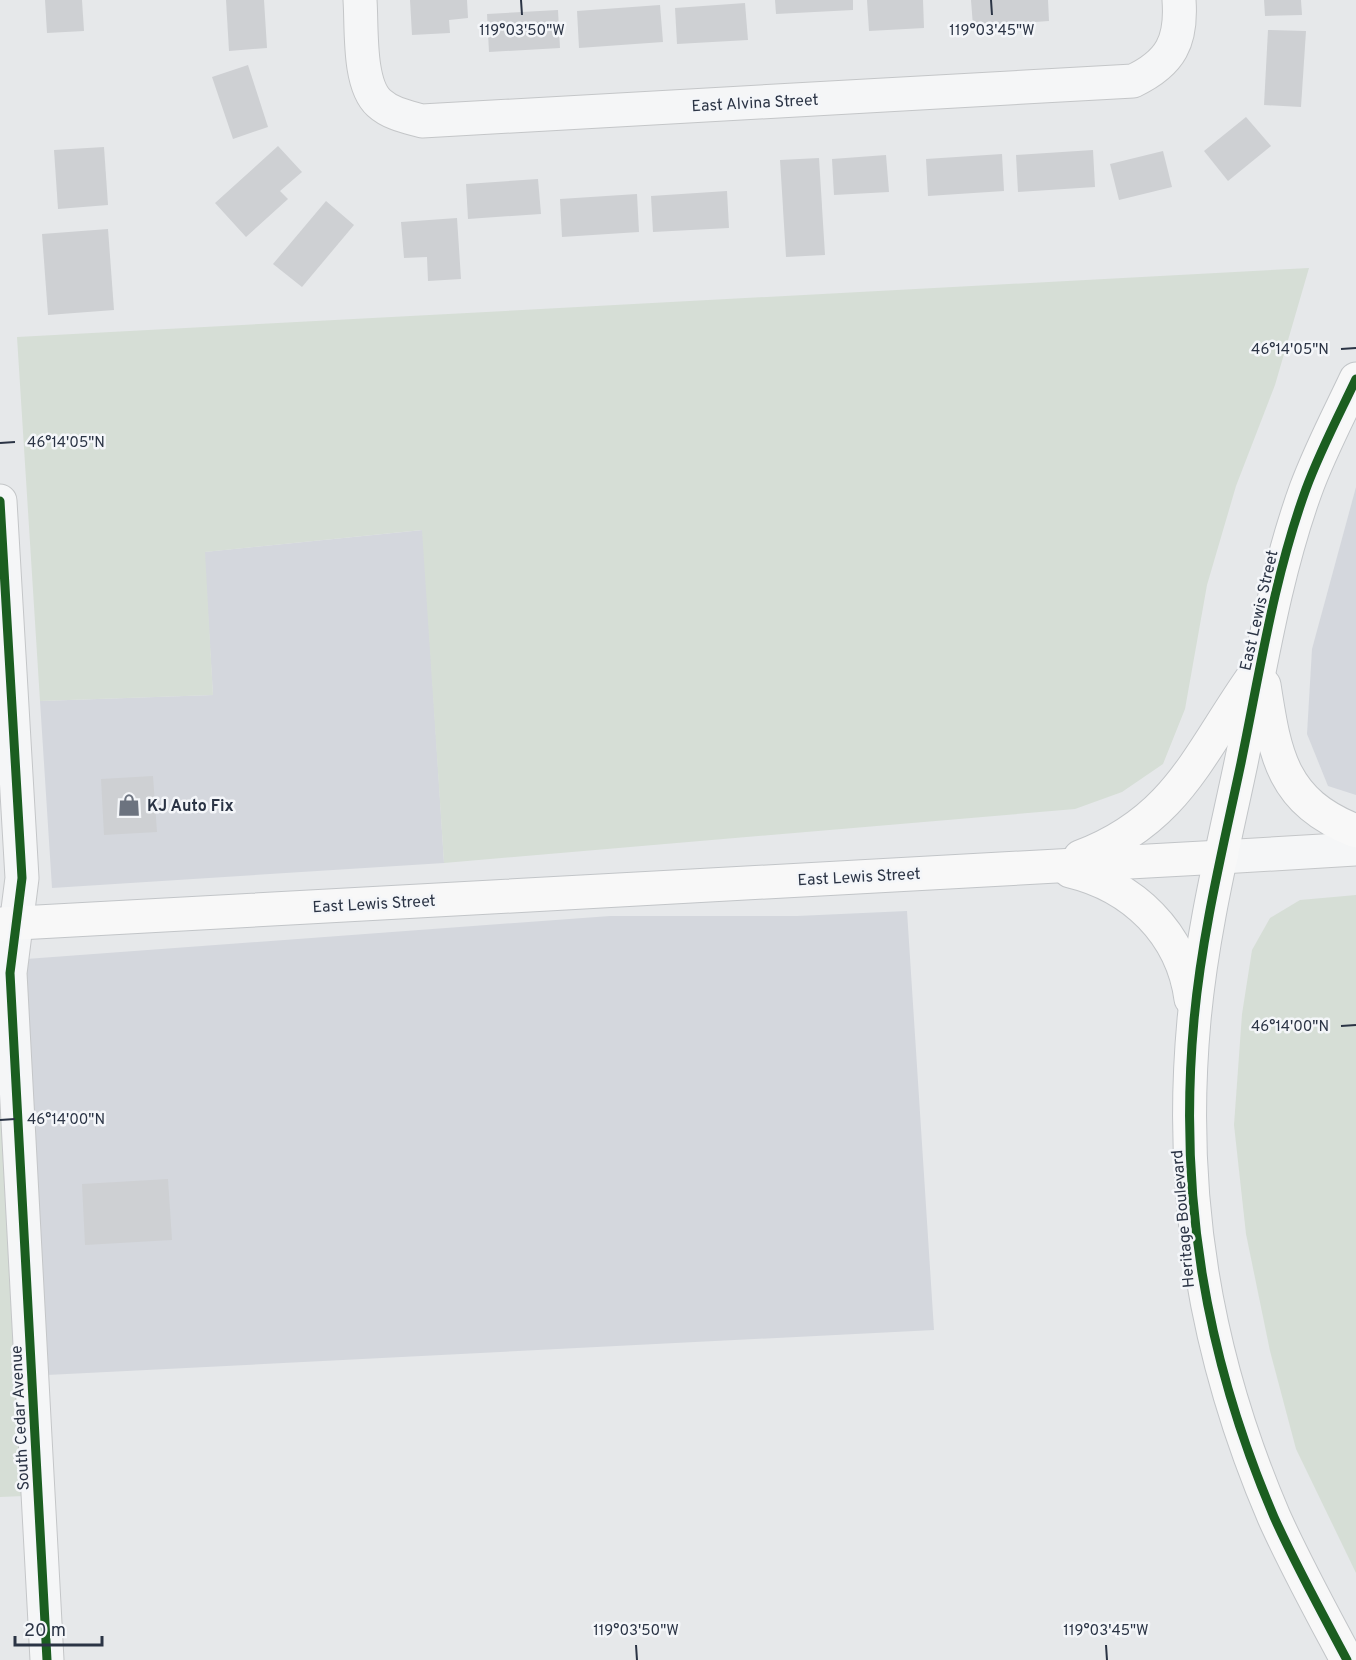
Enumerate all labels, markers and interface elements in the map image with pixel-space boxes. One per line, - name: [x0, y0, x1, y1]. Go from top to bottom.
- text: 119°03'50"W: [479, 22, 565, 41]
- text: 119°03'45"W: [949, 22, 1035, 41]
- street label: East Alvina Street: [691, 91, 819, 117]
- text: 46°14'05"N: [1251, 341, 1329, 360]
- text: 46°14'05"N: [27, 434, 105, 453]
- street label: East Lewis Street: [1236, 548, 1284, 673]
- shop icon: KJ Auto Fix: [116, 792, 142, 818]
- place label: KJ Auto Fix: [147, 797, 234, 817]
- street label: East Lewis Street: [797, 865, 921, 891]
- street label: East Lewis Street: [312, 892, 436, 918]
- text: 46°14'00"N: [1251, 1018, 1329, 1037]
- text: 46°14'00"N: [27, 1111, 105, 1130]
- street label: Heritage Boulevard: [1168, 1149, 1200, 1289]
- street label: South Cedar Avenue: [7, 1345, 35, 1491]
- scale bar: [15, 1609, 102, 1647]
- text: 20 m: [24, 1620, 66, 1643]
- text: 119°03'50"W: [593, 1622, 679, 1641]
- text: 119°03'45"W: [1063, 1622, 1149, 1641]

